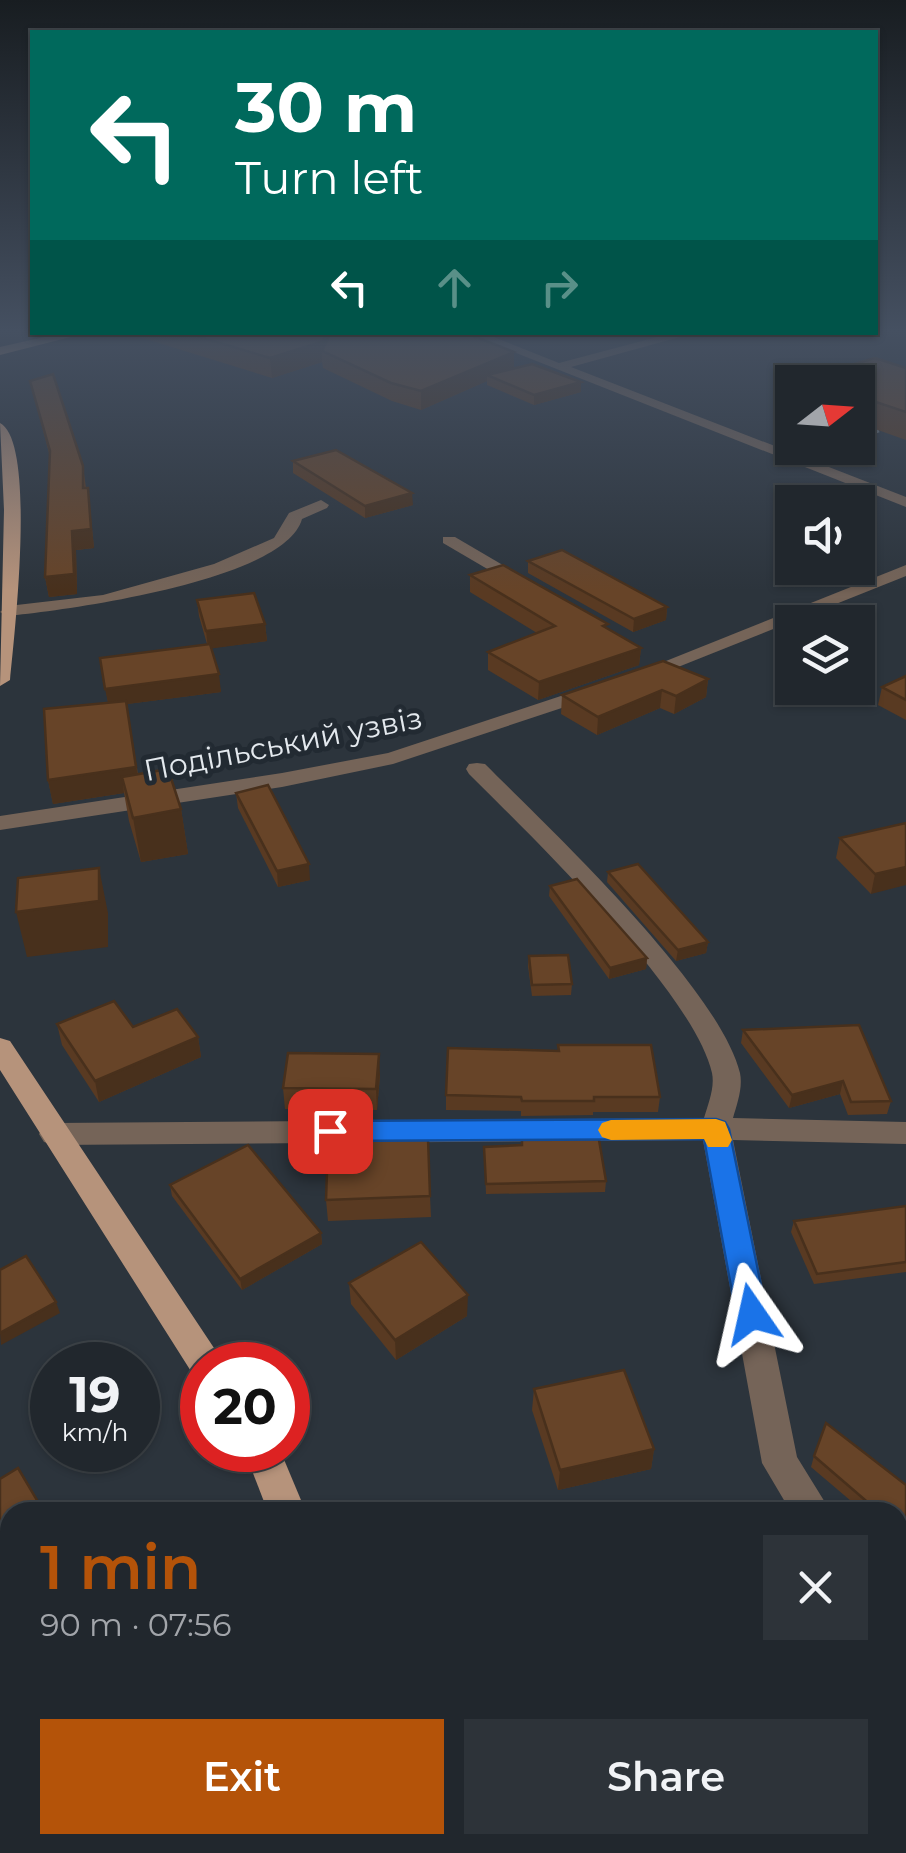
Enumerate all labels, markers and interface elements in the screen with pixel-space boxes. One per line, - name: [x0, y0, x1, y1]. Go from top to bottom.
- text: 30 m: [235, 64, 417, 150]
- icon: left: [70, 70, 200, 200]
- text: Turn left: [235, 150, 423, 205]
- icon: left: [322, 260, 377, 315]
- icon: ahead: [427, 260, 482, 315]
- icon: right: [532, 260, 587, 315]
- north arrow: [775, 365, 875, 465]
- map controls: [775, 365, 875, 705]
- button: sound: [775, 485, 875, 585]
- button: layers: [775, 605, 875, 705]
- street label: Подільський узвіз: [141, 699, 425, 789]
- pin: [288, 1089, 373, 1174]
- icon: arrive: [303, 1104, 358, 1159]
- position arrow: [700, 1262, 804, 1366]
- speed limit sign: 20: [180, 1342, 310, 1472]
- text: 19: [69, 1364, 121, 1425]
- text: km/h: [62, 1417, 128, 1447]
- text: 1 min: [40, 1531, 201, 1604]
- button: close: [763, 1535, 868, 1640]
- text: 90 m · 07:56: [40, 1605, 231, 1644]
- button: Exit: [40, 1719, 444, 1834]
- button: Share: [464, 1719, 868, 1834]

